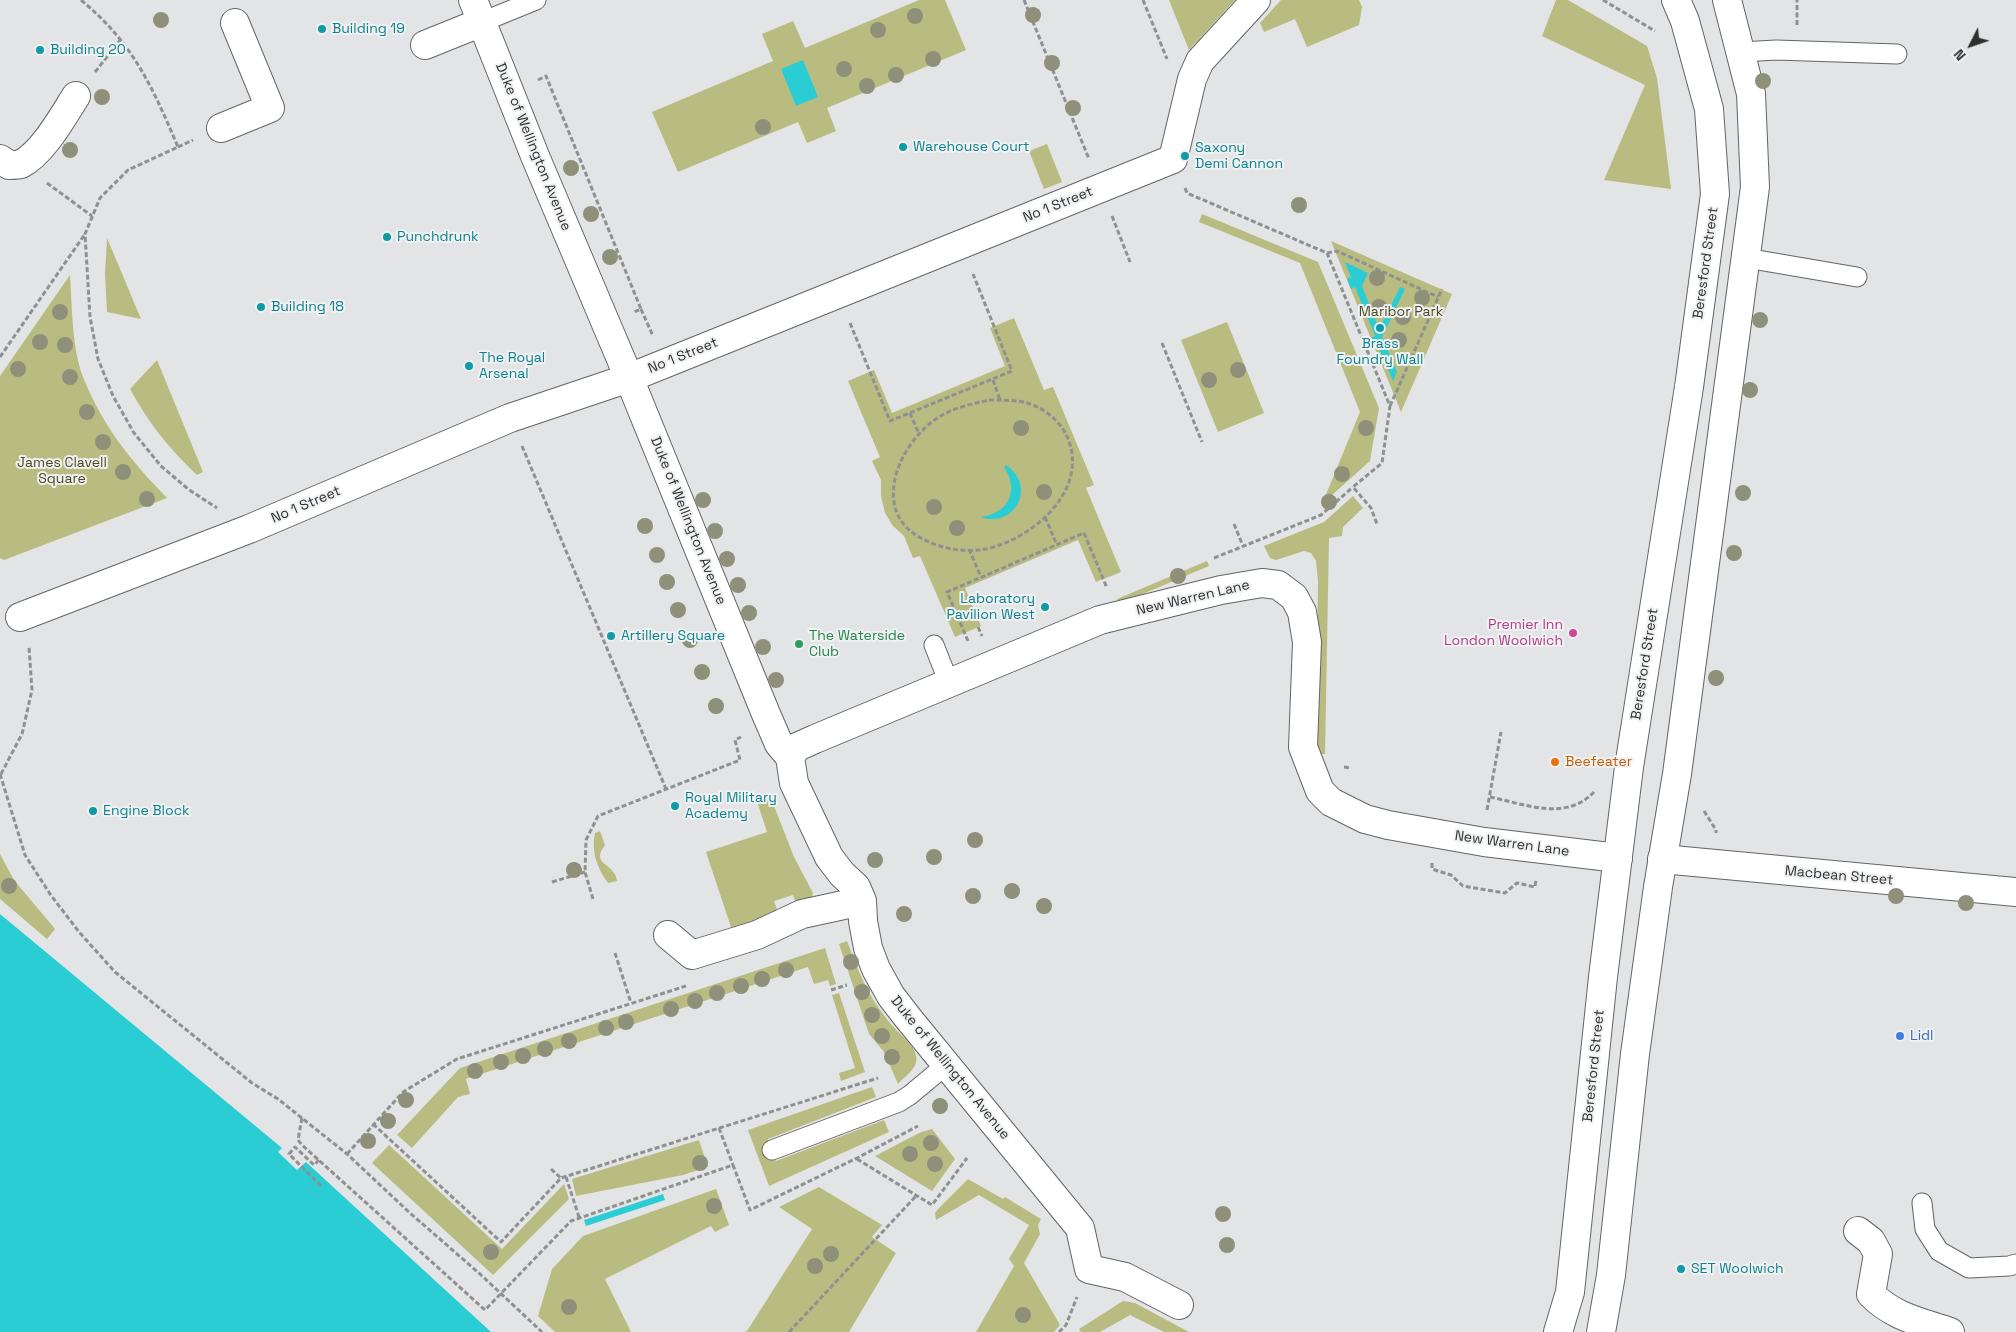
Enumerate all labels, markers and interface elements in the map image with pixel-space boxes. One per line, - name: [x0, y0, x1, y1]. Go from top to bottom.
- north arrow: [1946, 20, 1996, 70]
- place label: Building 19: [332, 21, 405, 37]
- marker: Building 19: [316, 23, 328, 35]
- place label: Building 20: [50, 42, 126, 58]
- marker: Building 20: [34, 44, 46, 56]
- text: N: [1950, 45, 1970, 64]
- street label: Duke of Wellington Avenue: [492, 61, 574, 233]
- place label: Warehouse Court: [913, 139, 1029, 155]
- place label: Saxony Demi Cannon: [1195, 140, 1283, 172]
- marker: Warehouse Court: [897, 141, 909, 153]
- marker: Saxony Demi Cannon: [1179, 150, 1191, 162]
- street label: No 1 Street: [1021, 183, 1095, 227]
- street label: Beresford Street: [1690, 206, 1722, 320]
- place label: Punchdrunk: [397, 229, 478, 245]
- marker: Punchdrunk: [381, 231, 393, 243]
- place label: Building 18: [271, 299, 344, 315]
- marker: Building 18: [255, 301, 267, 313]
- park label: Maribor Park: [1359, 304, 1443, 320]
- marker: Brass Foundry Wall: [1374, 322, 1386, 334]
- street label: No 1 Street: [646, 334, 720, 378]
- place label: Brass Foundry Wall: [1337, 336, 1423, 368]
- place label: The Royal Arsenal: [479, 350, 545, 382]
- marker: The Royal Arsenal: [463, 360, 475, 372]
- street label: Duke of Wellington Avenue: [647, 435, 729, 607]
- park label: James Clavell Square: [17, 455, 107, 488]
- street label: No 1 Street: [269, 483, 343, 527]
- street label: New Warren Lane: [1135, 577, 1251, 619]
- place label: Laboratory Pavilion West: [946, 591, 1035, 624]
- marker: Laboratory Pavilion West: [1039, 601, 1051, 613]
- street label: Beresford Street: [1628, 607, 1662, 721]
- place label: Premier Inn London Woolwich: [1444, 617, 1563, 650]
- marker: Premier Inn London Woolwich: [1567, 627, 1579, 639]
- place label: Artillery Square: [621, 628, 725, 644]
- place label: The Waterside Club: [809, 628, 905, 660]
- marker: Artillery Square: [605, 630, 617, 642]
- marker: The Waterside Club: [793, 638, 805, 650]
- place label: Beefeater: [1565, 754, 1632, 770]
- marker: Beefeater: [1549, 756, 1561, 768]
- place label: Royal Military Academy: [685, 790, 777, 822]
- marker: Royal Military Academy: [669, 800, 681, 812]
- place label: Engine Block: [103, 803, 190, 819]
- marker: Engine Block: [87, 805, 99, 817]
- street label: New Warren Lane: [1454, 828, 1570, 860]
- street label: Macbean Street: [1784, 863, 1894, 889]
- street label: Duke of Wellington Avenue: [887, 993, 1013, 1143]
- street label: Beresford Street: [1580, 1009, 1608, 1123]
- place label: Lidl: [1910, 1028, 1934, 1044]
- marker: Lidl: [1894, 1030, 1906, 1042]
- place label: SET Woolwich: [1691, 1261, 1784, 1277]
- marker: SET Woolwich: [1675, 1263, 1687, 1275]

